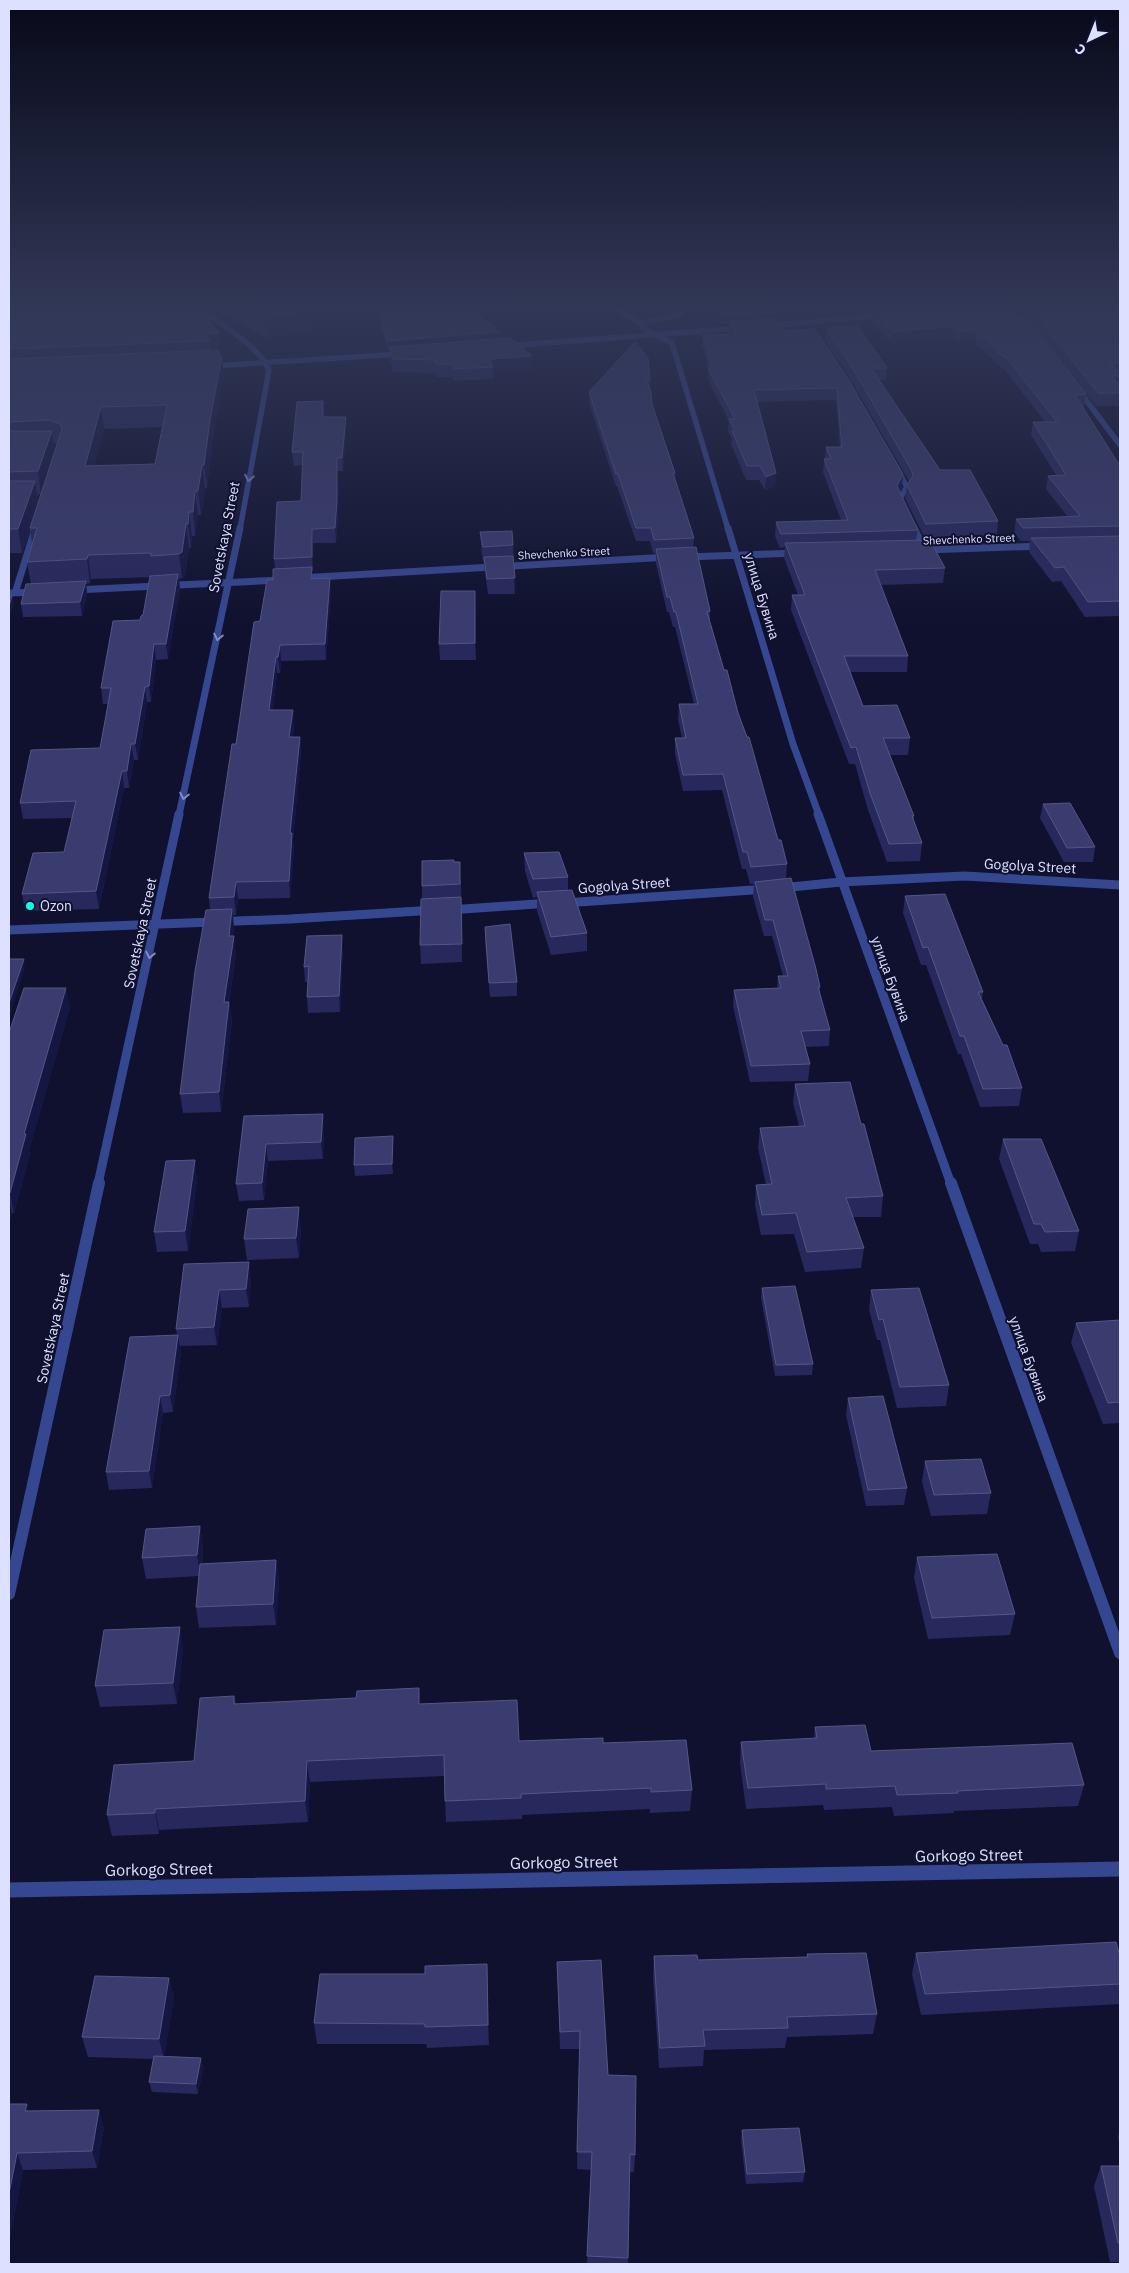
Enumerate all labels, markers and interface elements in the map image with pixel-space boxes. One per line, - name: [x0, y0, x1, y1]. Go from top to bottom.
- north arrow: [1064, 15, 1114, 65]
- text: С: [1071, 40, 1090, 59]
- one-way arrow: [245, 473, 255, 482]
- street label: Sovetskaya Street: [204, 480, 244, 594]
- street label: Shevchenko Street: [923, 530, 1016, 548]
- street label: Shevchenko Street: [517, 544, 611, 562]
- street label: улица Бувина: [740, 551, 784, 642]
- one-way arrow: [213, 633, 224, 641]
- one-way arrow: [179, 791, 190, 800]
- street label: Gogolya Street: [983, 855, 1077, 877]
- street label: Gogolya Street: [577, 873, 671, 897]
- street label: Sovetskaya Street: [119, 876, 161, 990]
- place label: Ozon: [40, 897, 72, 915]
- marker: Ozon: [24, 900, 36, 912]
- street label: улица Бувина: [867, 934, 915, 1025]
- one-way arrow: [145, 950, 155, 959]
- street label: Sovetskaya Street: [32, 1271, 74, 1385]
- street label: улица Бувина: [1005, 1314, 1053, 1405]
- street label: Gorkogo Street: [915, 1844, 1023, 1866]
- street label: Gorkogo Street: [510, 1851, 618, 1873]
- street label: Gorkogo Street: [105, 1858, 213, 1880]

